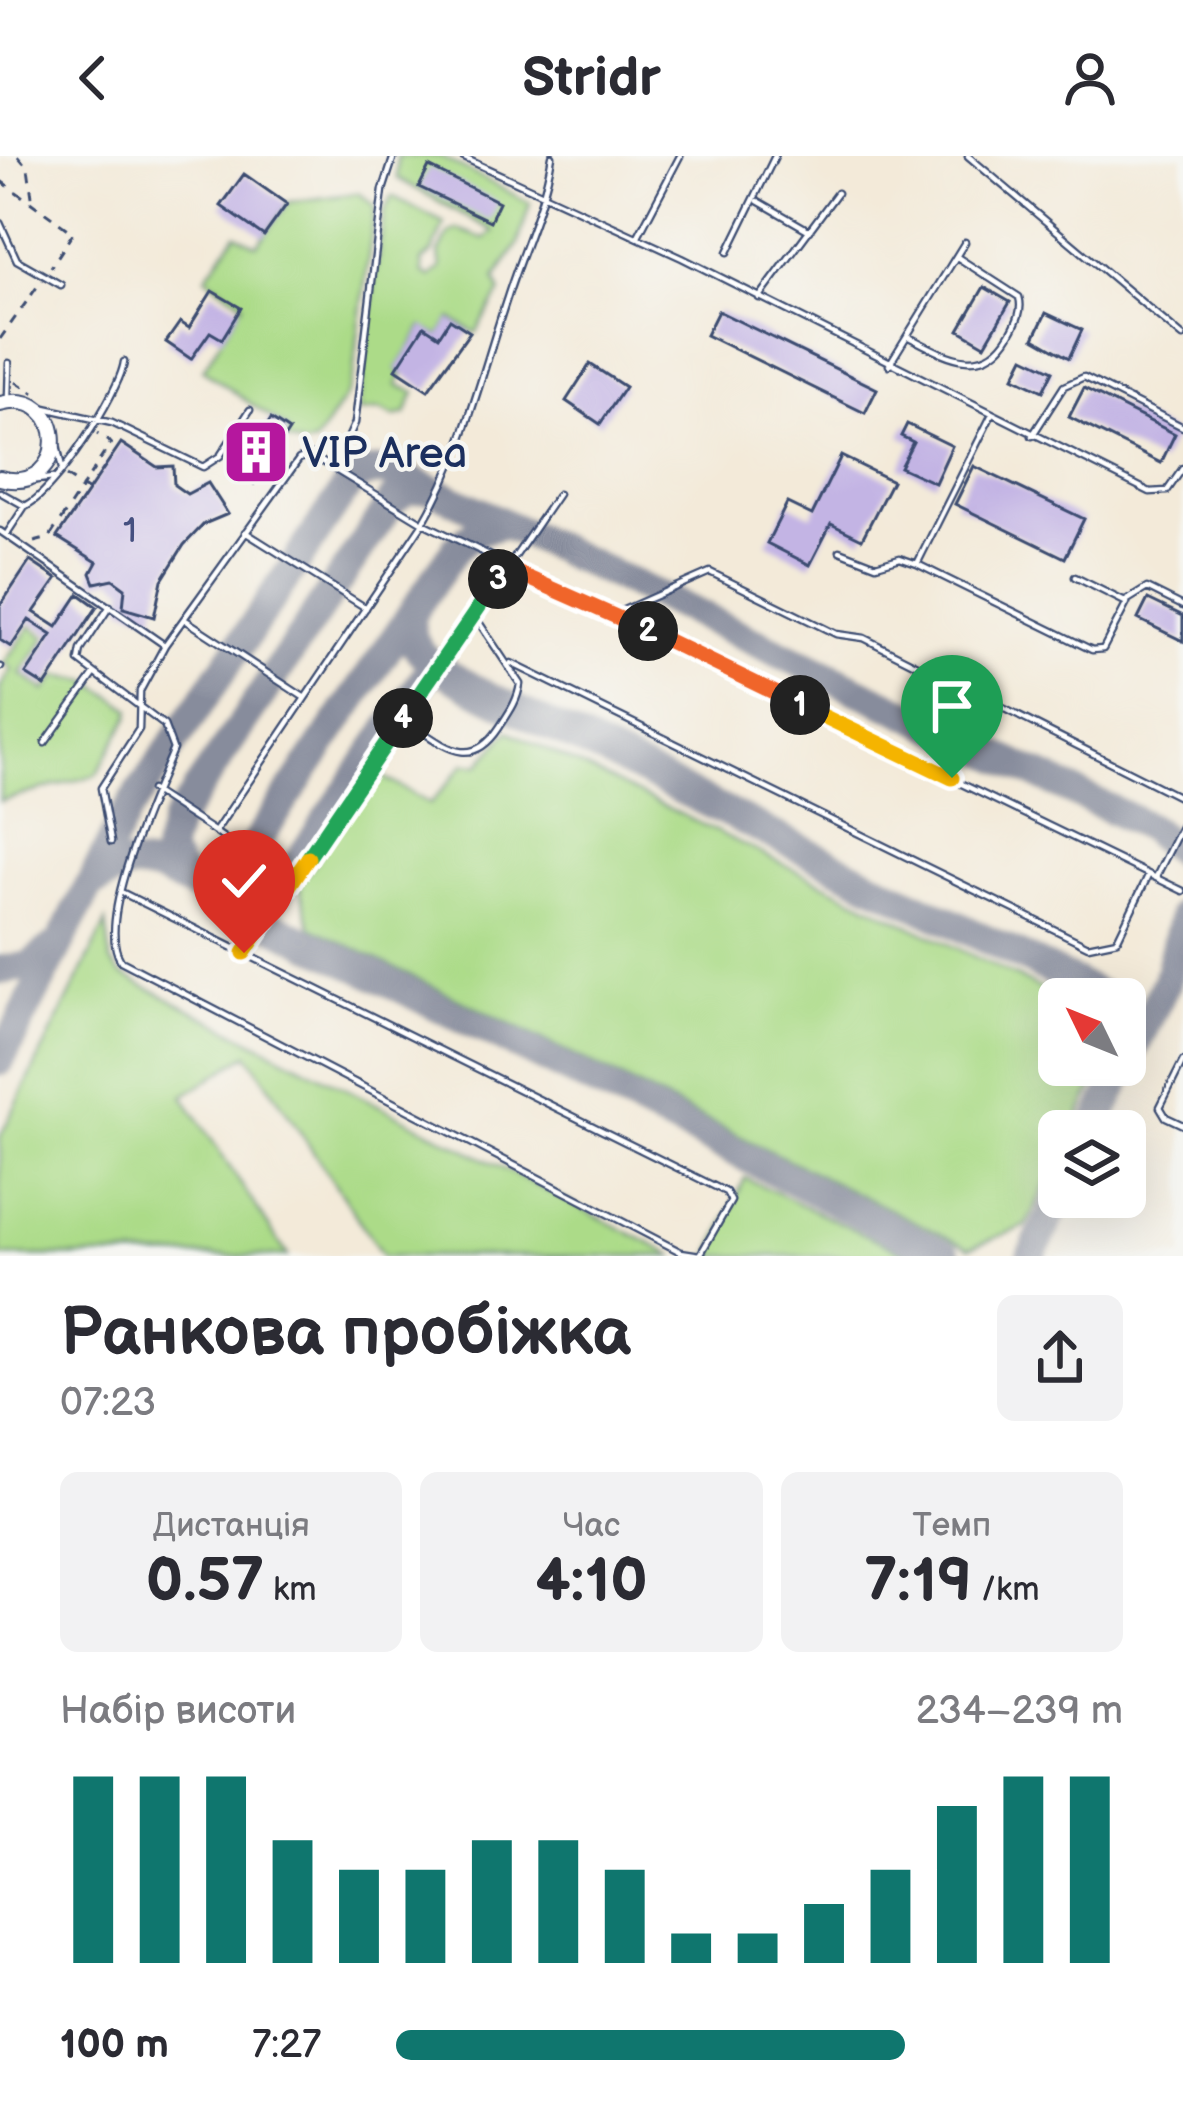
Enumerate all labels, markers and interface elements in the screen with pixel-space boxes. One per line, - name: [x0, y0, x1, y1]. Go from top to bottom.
- icon: back: [60, 45, 126, 111]
- icon: person: [1057, 45, 1123, 111]
- text: Stridr: [522, 46, 661, 111]
- building icon: VIP Area: [221, 417, 291, 487]
- place label: VIP Area: [302, 429, 467, 480]
- house number: 1: [123, 510, 137, 553]
- pin: 3: [468, 549, 528, 609]
- text: 3: [488, 559, 508, 599]
- pin: 2: [618, 601, 678, 661]
- text: 2: [638, 611, 658, 651]
- pin: [901, 655, 1003, 778]
- icon: arrive: [919, 673, 985, 739]
- pin: 1: [770, 675, 830, 735]
- text: 1: [793, 685, 807, 725]
- pin: 4: [373, 688, 433, 748]
- text: 4: [393, 698, 413, 738]
- pin: [193, 830, 295, 953]
- icon: check: [211, 848, 277, 914]
- north arrow: [1038, 978, 1146, 1086]
- map controls: [1038, 978, 1146, 1218]
- button: layers: [1038, 1110, 1146, 1218]
- text: Ранкова пробіжка: [60, 1295, 631, 1374]
- button: share: [997, 1295, 1123, 1421]
- text: 07:23: [60, 1380, 156, 1427]
- text: Дистанція: [153, 1506, 310, 1546]
- text: Час: [563, 1506, 620, 1546]
- text: Темп: [913, 1506, 991, 1546]
- text: 0.57: [146, 1546, 264, 1618]
- text: 4:10: [535, 1546, 648, 1618]
- text: 7:19: [864, 1546, 972, 1618]
- text: km: [264, 1570, 317, 1610]
- text: /km: [972, 1570, 1039, 1610]
- text: Набір висоти: [60, 1688, 296, 1735]
- text: 234–239 m: [916, 1688, 1123, 1735]
- text: 100 m: [60, 2022, 169, 2069]
- text: 7:27: [252, 2022, 321, 2069]

